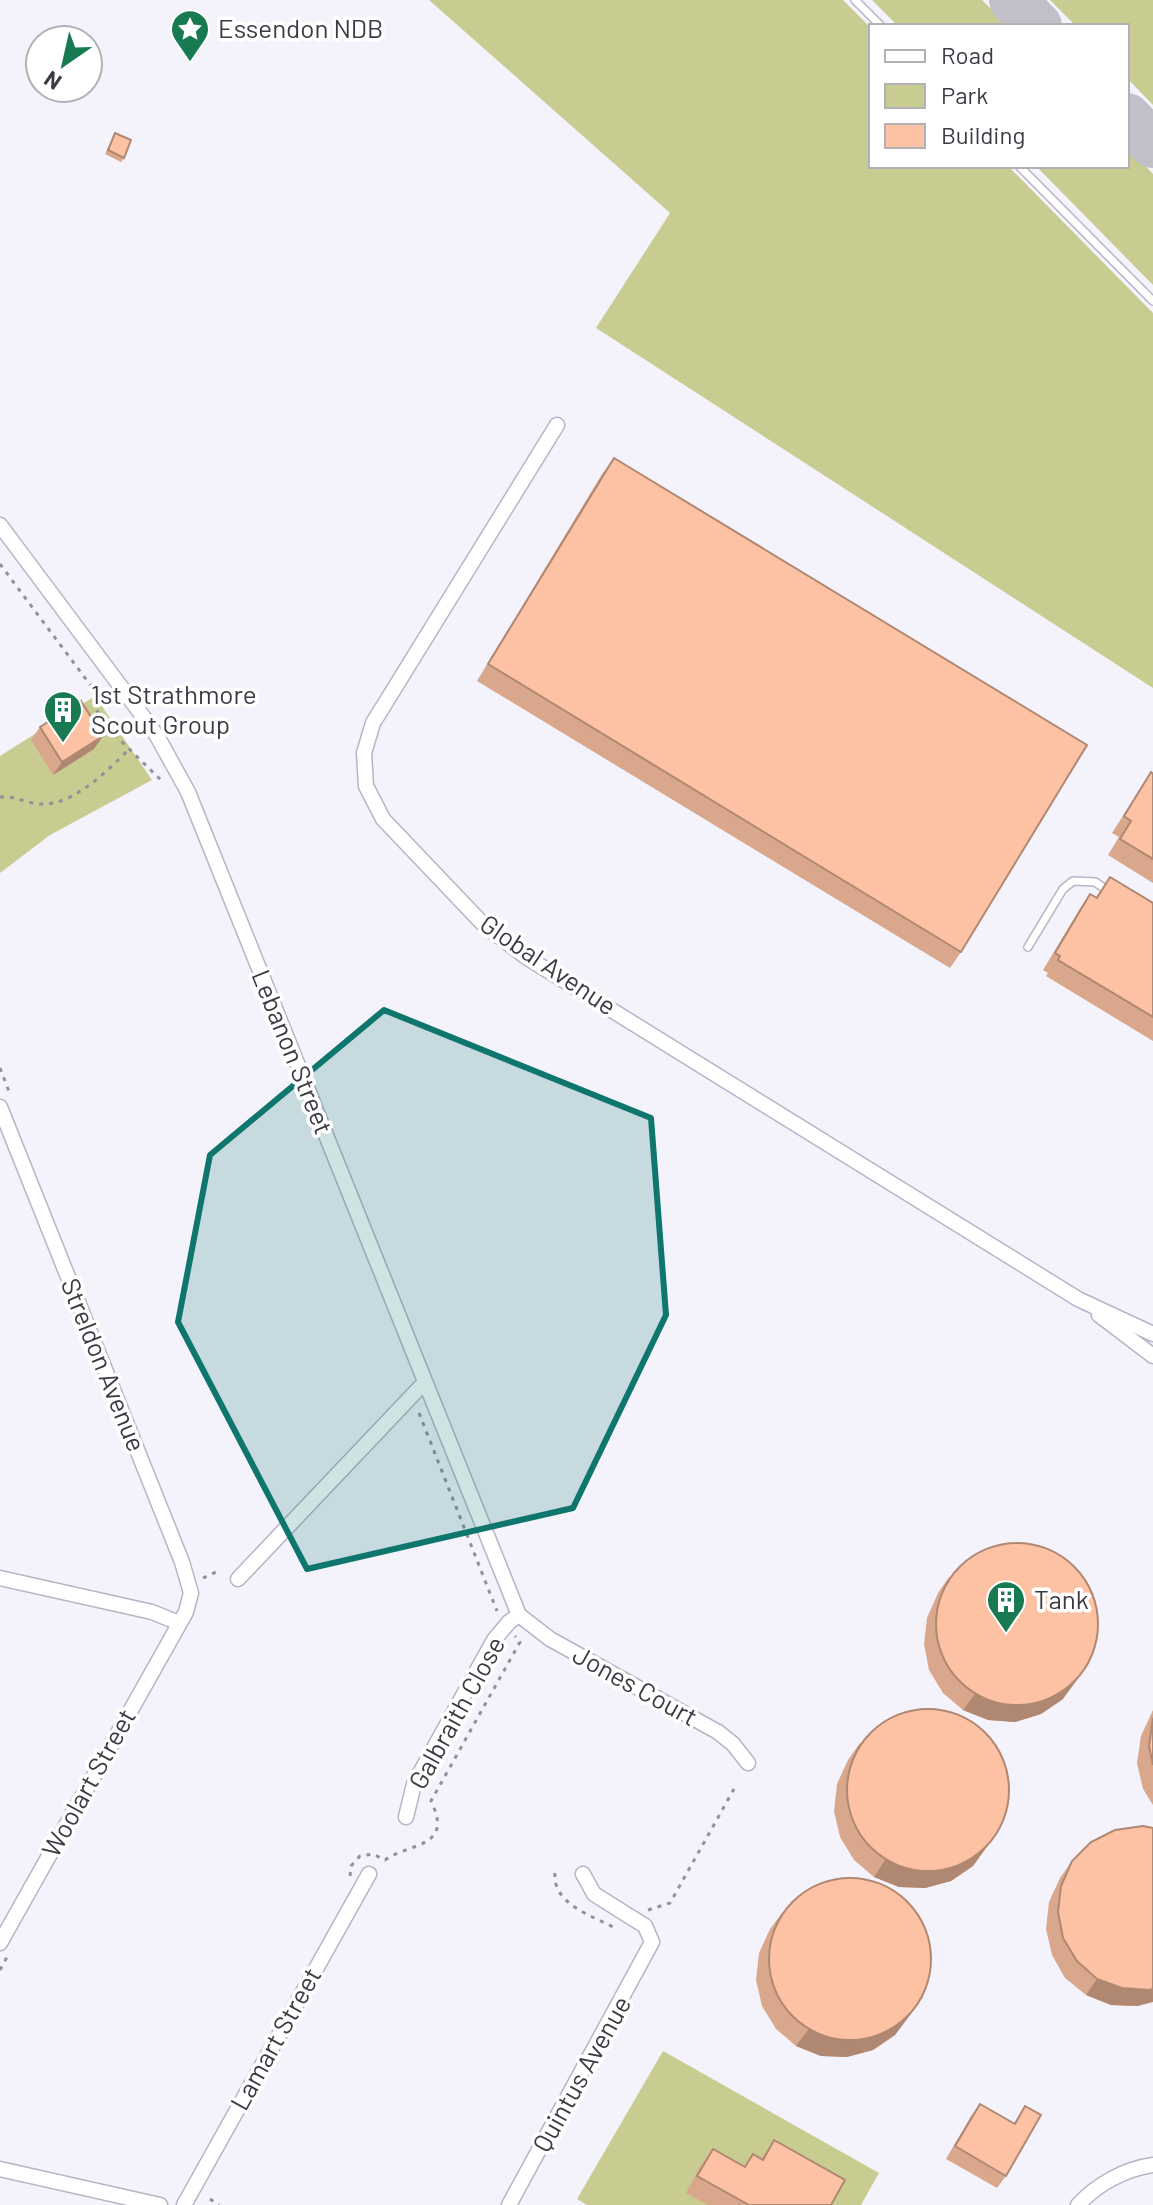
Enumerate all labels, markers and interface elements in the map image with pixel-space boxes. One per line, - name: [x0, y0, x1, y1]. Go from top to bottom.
- place icon: Essendon NDB: [169, 8, 211, 63]
- place label: Essendon NDB: [218, 12, 383, 43]
- north arrow: [24, 24, 104, 104]
- legend: [869, 24, 1129, 168]
- text: Road: [941, 40, 994, 69]
- text: N: [39, 67, 66, 96]
- text: Park: [941, 80, 988, 109]
- text: Building: [941, 120, 1025, 149]
- place label: 1st Strathmore Scout Group: [91, 678, 257, 739]
- building icon: 1st Strathmore Scout Group: [42, 689, 84, 744]
- street label: Global Avenue: [475, 907, 623, 1021]
- street label: Lebanon Street: [246, 965, 340, 1138]
- street label: Streldon Avenue: [56, 1273, 153, 1456]
- building icon: Tank: [985, 1579, 1027, 1634]
- place label: Tank: [1034, 1583, 1089, 1614]
- street label: Galbraith Close: [401, 1631, 510, 1794]
- street label: Jones Court: [568, 1638, 703, 1732]
- street label: Woolart Street: [34, 1703, 141, 1862]
- street label: Lamart Street: [223, 1962, 327, 2115]
- street label: Quintus Avenue: [525, 1990, 636, 2157]

